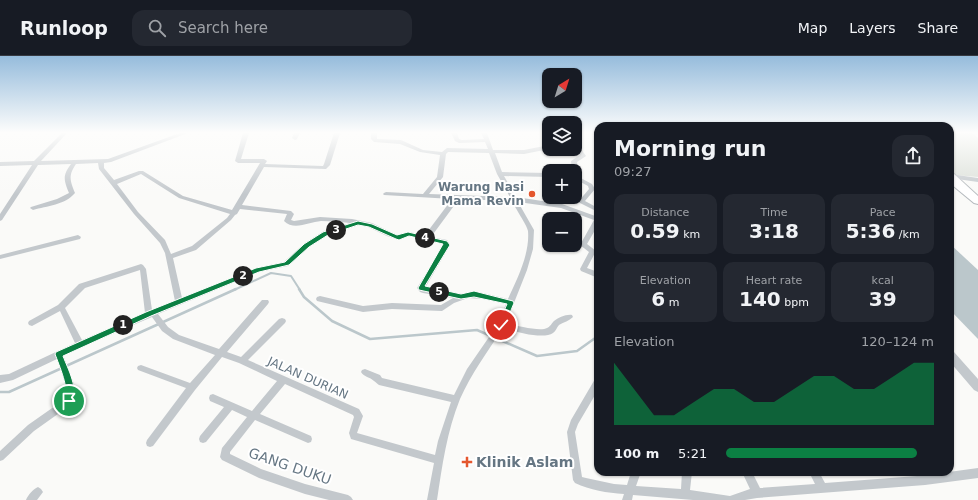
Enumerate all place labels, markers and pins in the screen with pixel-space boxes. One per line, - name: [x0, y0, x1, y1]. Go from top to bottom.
- place label: Warung Nasi Mama Revin: [438, 180, 524, 208]
- marker: Warung Nasi Mama Revin: [527, 189, 537, 199]
- pin: 3: [326, 220, 346, 240]
- pin: 4: [415, 228, 435, 248]
- pin: 2: [233, 266, 253, 286]
- pin: 5: [429, 282, 449, 302]
- pin: [484, 308, 518, 342]
- pin: 1: [113, 315, 133, 335]
- pin: [52, 384, 86, 418]
- place label: Klinik Aslam: [476, 454, 573, 470]
- marker: Klinik Aslam: [461, 456, 473, 468]

